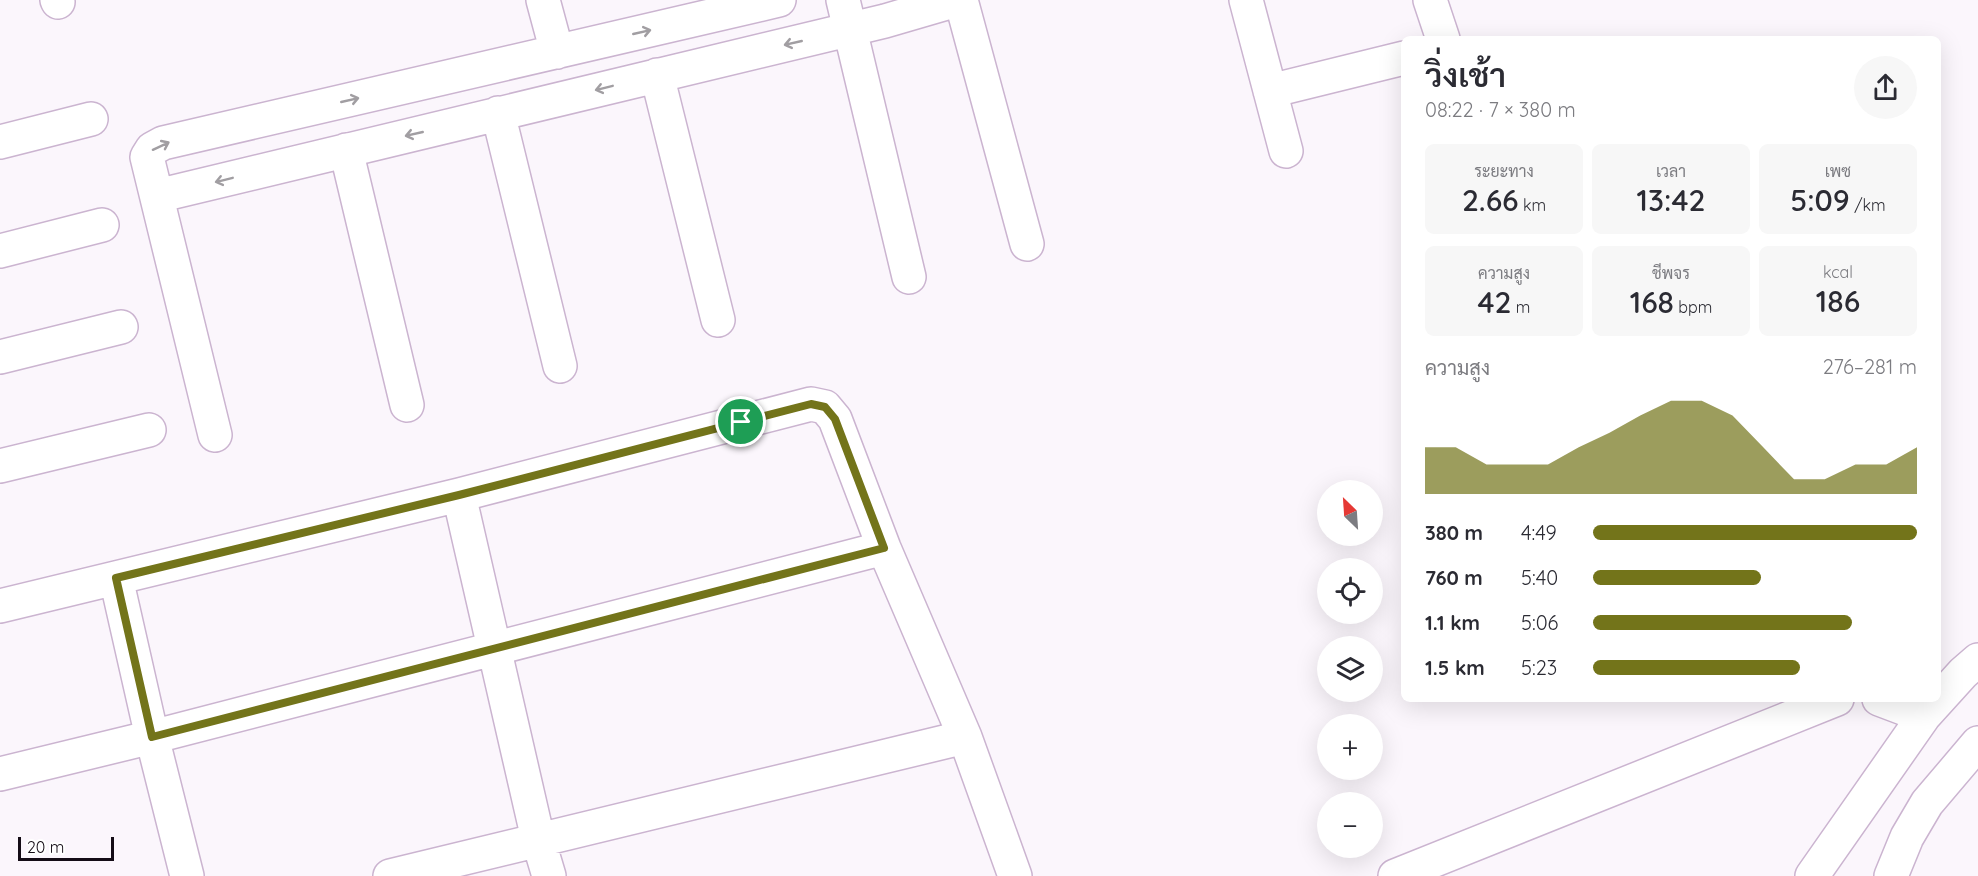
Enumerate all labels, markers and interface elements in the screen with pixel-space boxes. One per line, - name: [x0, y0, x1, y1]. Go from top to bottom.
- one-way arrow: [632, 25, 651, 37]
- one-way arrow: [784, 37, 803, 49]
- text: วิ่งเช้า: [1425, 54, 1506, 95]
- button: share: [1854, 56, 1917, 119]
- one-way arrow: [594, 83, 613, 95]
- one-way arrow: [340, 93, 359, 105]
- text: 08:22 · 7 × 380 m: [1425, 97, 1576, 122]
- one-way arrow: [405, 128, 424, 140]
- one-way arrow: [151, 140, 169, 151]
- text: ระยะทาง: [1474, 161, 1534, 181]
- text: เวลา: [1656, 161, 1686, 181]
- text: เพซ: [1825, 161, 1851, 181]
- one-way arrow: [215, 174, 234, 186]
- text: 2.66: [1462, 181, 1519, 219]
- text: 13:42: [1637, 181, 1705, 219]
- text: 5:09: [1790, 181, 1850, 219]
- text: km: [1519, 195, 1546, 215]
- text: /km: [1850, 195, 1886, 215]
- text: kcal: [1823, 262, 1853, 282]
- text: ความสูง: [1478, 263, 1530, 283]
- text: ชีพจร: [1652, 263, 1690, 283]
- text: 186: [1816, 282, 1860, 320]
- text: 42: [1478, 283, 1512, 321]
- text: 168: [1630, 283, 1674, 321]
- text: m: [1512, 297, 1530, 317]
- text: bpm: [1674, 297, 1712, 317]
- text: 276–281 m: [1823, 354, 1917, 379]
- text: ความสูง: [1425, 355, 1490, 380]
- pin: [715, 396, 766, 447]
- icon: arrive: [724, 405, 757, 438]
- north arrow: [1317, 480, 1383, 546]
- map controls: [1317, 480, 1383, 858]
- text: 380 m: [1425, 520, 1483, 545]
- text: 4:49: [1521, 520, 1557, 545]
- button: locate: [1317, 558, 1383, 624]
- text: 760 m: [1425, 565, 1483, 590]
- text: 5:40: [1521, 565, 1558, 590]
- text: 1.1 km: [1425, 610, 1480, 635]
- text: 5:06: [1521, 610, 1558, 635]
- button: layers: [1317, 636, 1383, 702]
- text: 1.5 km: [1425, 655, 1485, 680]
- text: 5:23: [1521, 655, 1557, 680]
- button: +: [1317, 714, 1383, 780]
- button: −: [1317, 792, 1383, 858]
- scale bar: [18, 834, 114, 862]
- text: 20 m: [27, 837, 64, 857]

